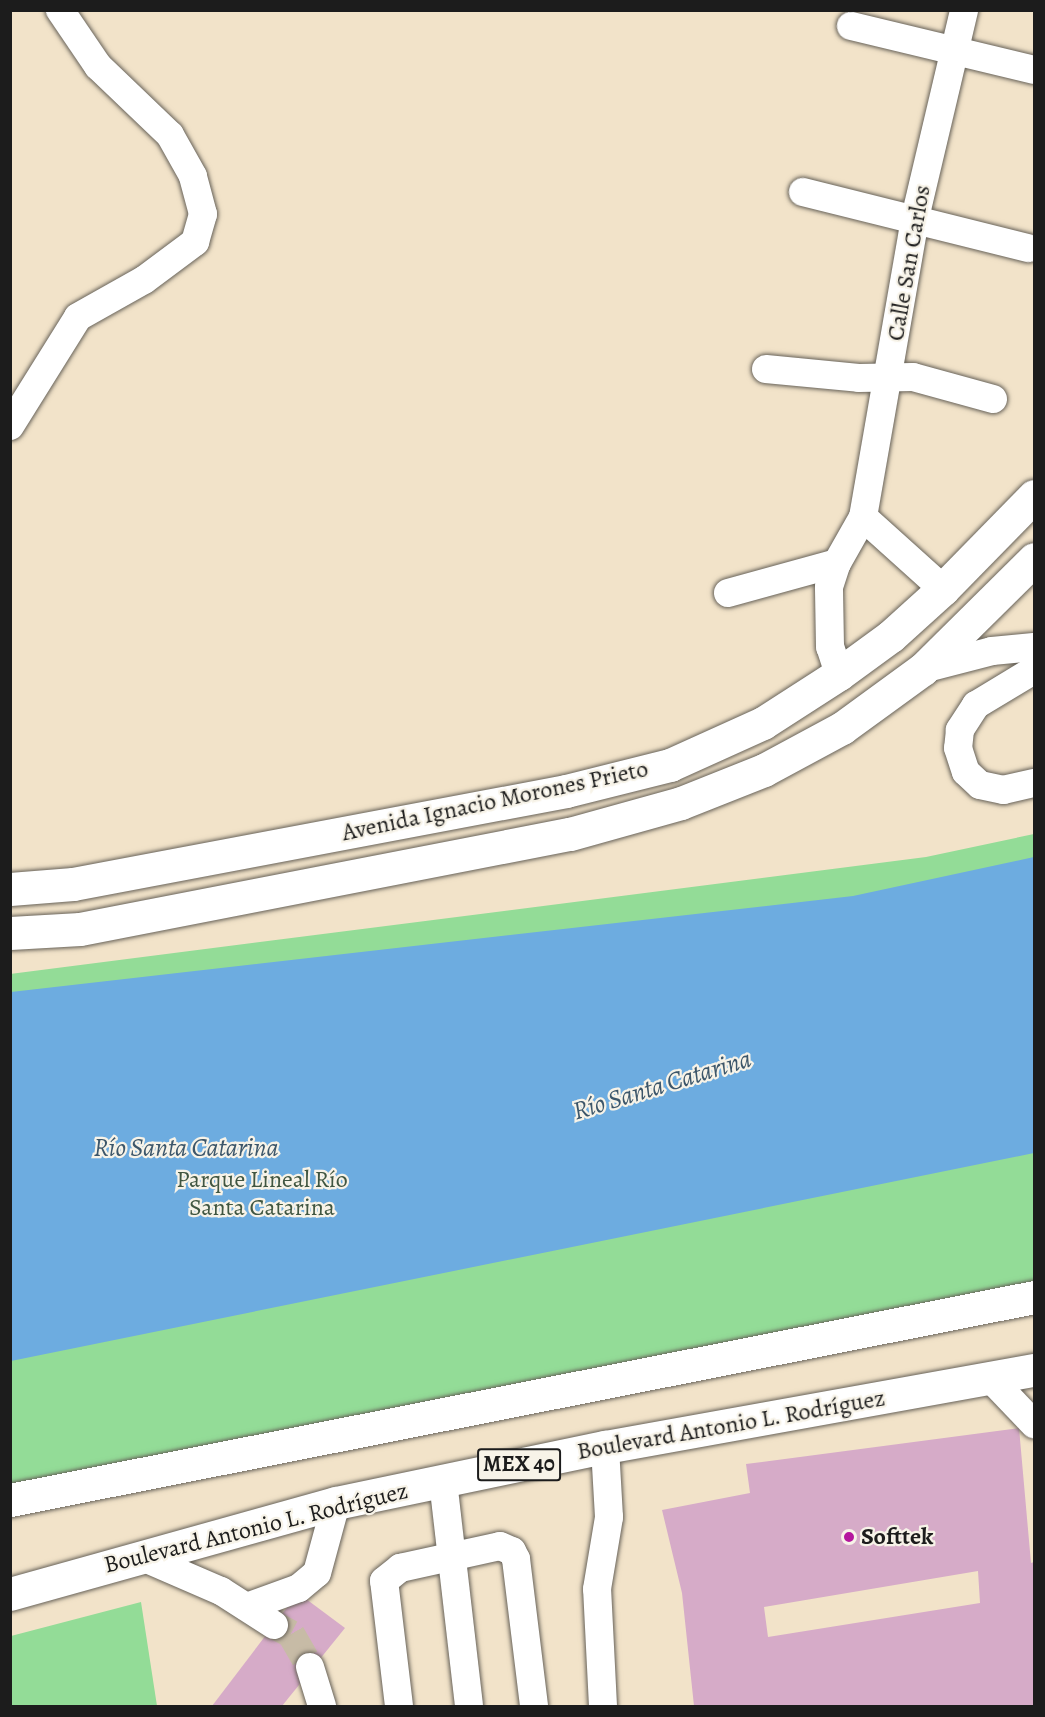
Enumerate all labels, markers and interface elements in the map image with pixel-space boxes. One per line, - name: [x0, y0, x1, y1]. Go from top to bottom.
- street label: Calle San Carlos: [881, 183, 937, 343]
- street label: Avenida Ignacio Morones Prieto: [339, 754, 651, 848]
- water label: Río Santa Catarina: [569, 1043, 755, 1127]
- water label: Río Santa Catarina: [94, 1132, 278, 1164]
- park label: Parque Lineal Río Santa Catarina: [176, 1166, 348, 1222]
- street label: Boulevard Antonio L. Rodríguez: [575, 1384, 887, 1466]
- road number: MEX 40: [477, 1446, 561, 1484]
- street label: Boulevard Antonio L. Rodríguez: [101, 1476, 411, 1580]
- place label: Softtek: [861, 1523, 933, 1551]
- marker: Softtek: [842, 1530, 856, 1544]

